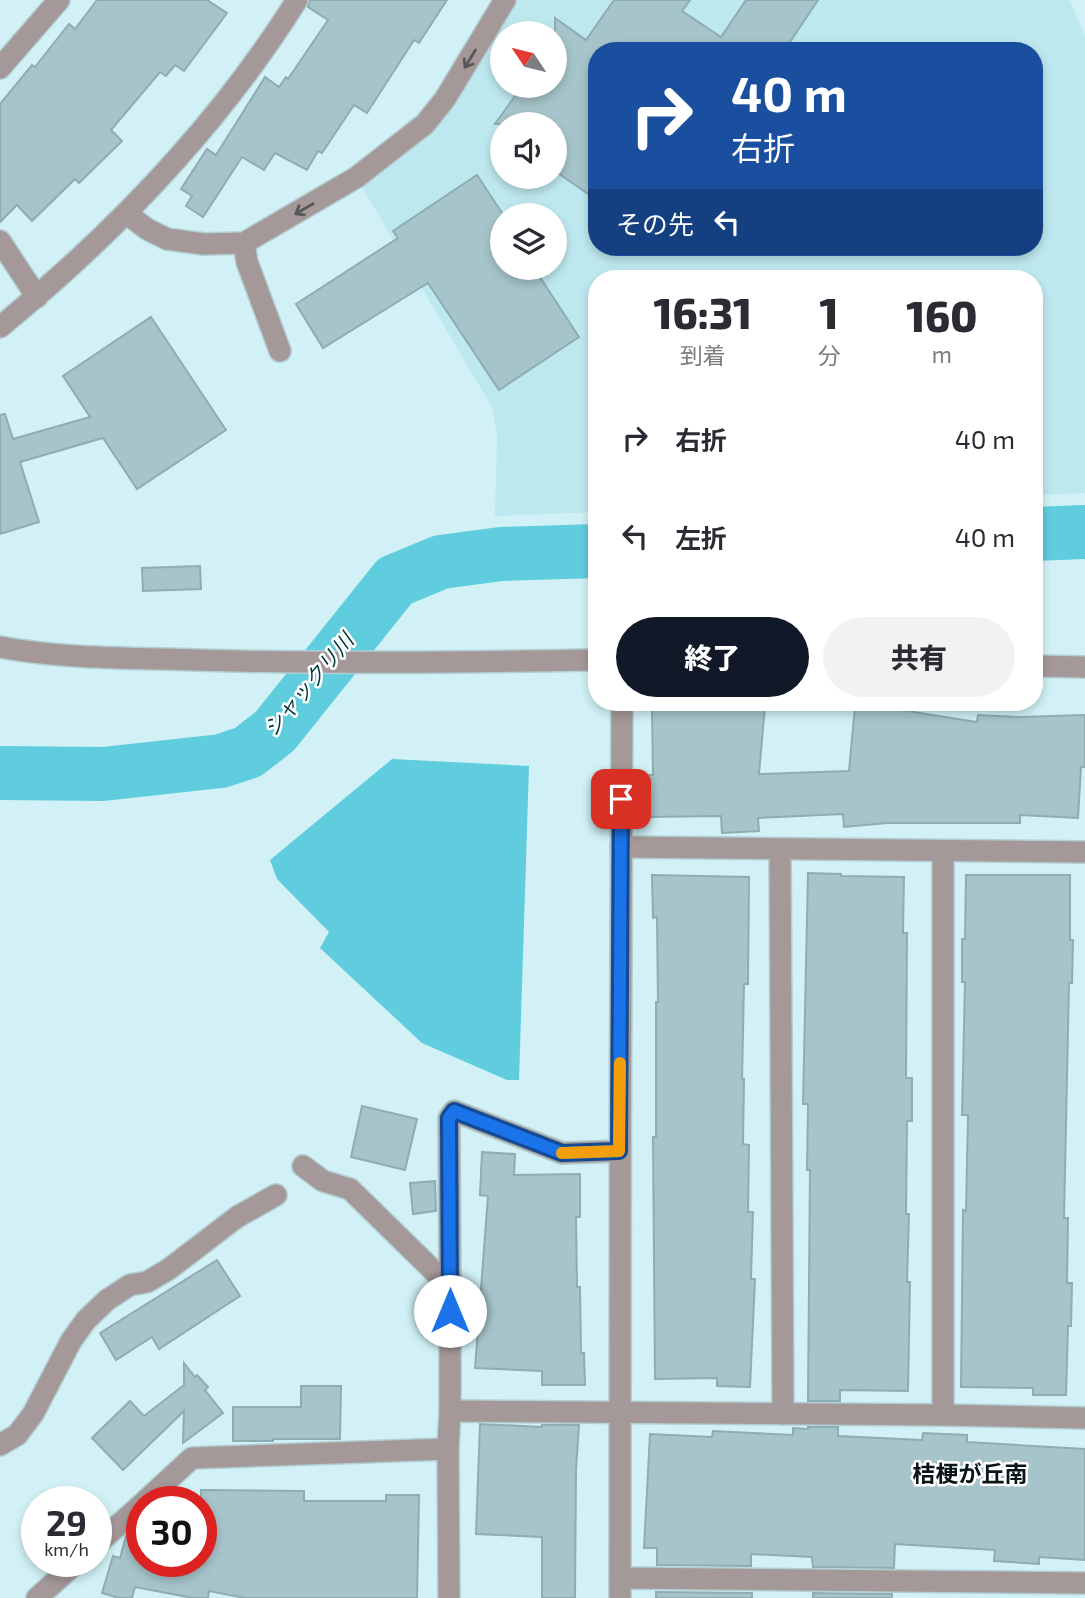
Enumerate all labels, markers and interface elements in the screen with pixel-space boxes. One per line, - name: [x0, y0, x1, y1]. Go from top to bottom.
- north arrow: [490, 21, 567, 98]
- map controls: [490, 21, 567, 280]
- one-way arrow: [463, 48, 477, 68]
- text: 40 m: [731, 63, 847, 122]
- icon: right: [616, 70, 707, 161]
- button: sound: [490, 112, 567, 189]
- text: 右折: [731, 128, 795, 166]
- one-way arrow: [294, 202, 314, 216]
- button: layers: [490, 203, 567, 280]
- icon: left: [708, 203, 746, 241]
- text: その先: [616, 208, 694, 239]
- text: 16:31: [654, 287, 752, 337]
- text: 1: [820, 287, 839, 337]
- text: 160: [906, 290, 977, 340]
- text: m: [932, 340, 952, 368]
- text: 到着: [680, 341, 726, 369]
- text: 分: [818, 341, 841, 369]
- icon: right: [616, 419, 654, 457]
- text: 40 m: [955, 423, 1015, 454]
- text: 右折: [675, 424, 727, 455]
- icon: left: [616, 517, 654, 555]
- text: 40 m: [955, 521, 1015, 552]
- text: 左折: [675, 522, 727, 553]
- button: 終了: [616, 617, 809, 697]
- button: 共有: [823, 617, 1015, 697]
- water label: シャックリ川: [258, 626, 359, 740]
- pin: [591, 769, 651, 829]
- icon: arrive: [602, 780, 640, 818]
- position arrow: [413, 1274, 487, 1348]
- district label: 桔梗が丘南: [913, 1459, 1028, 1487]
- speed limit sign: 30: [126, 1486, 217, 1577]
- text: 29: [46, 1501, 87, 1543]
- text: km/h: [44, 1538, 89, 1560]

